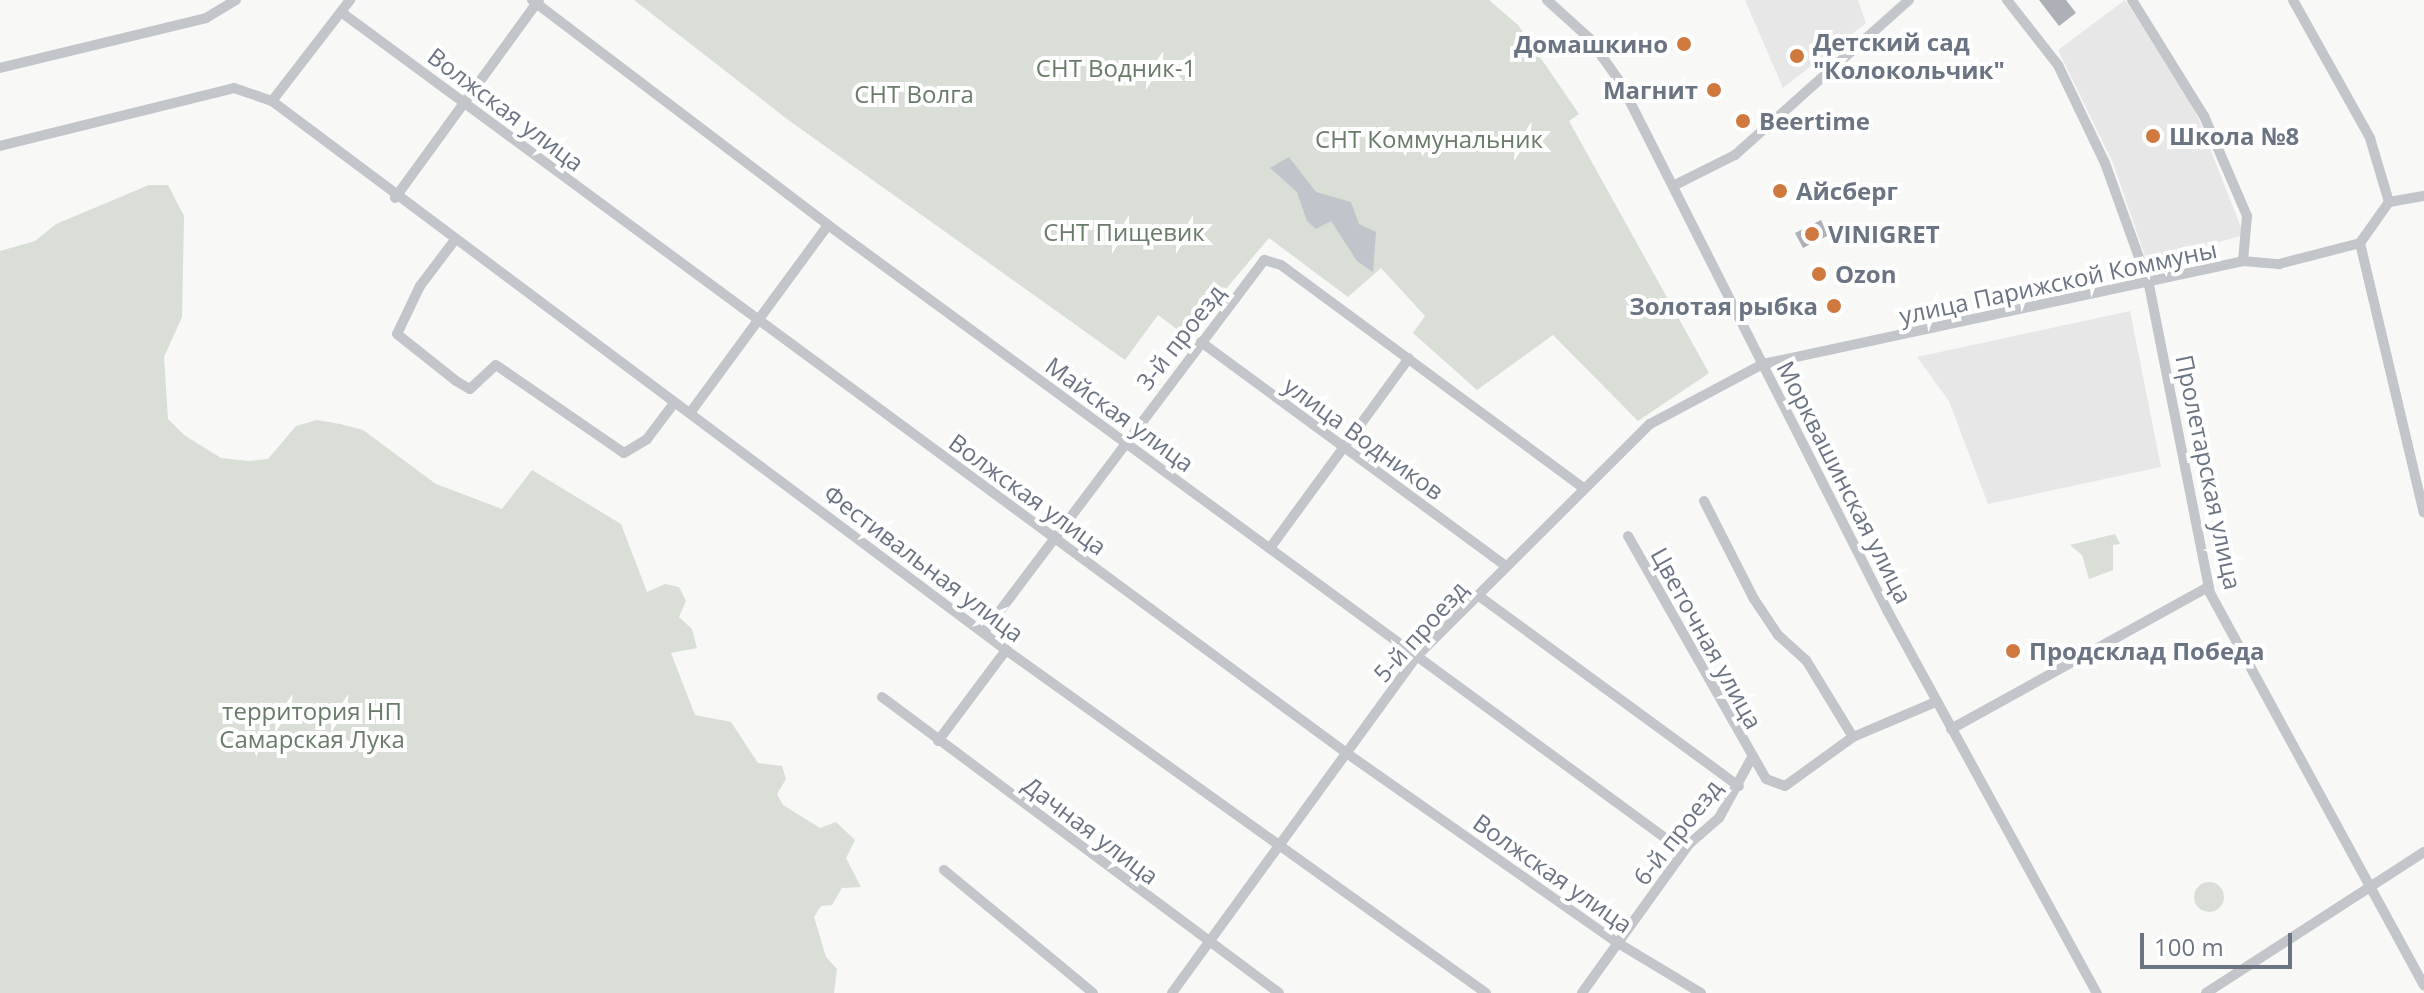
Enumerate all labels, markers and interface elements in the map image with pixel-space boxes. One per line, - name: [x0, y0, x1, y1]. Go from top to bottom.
- place label: Детский сад "Колокольчик": [1813, 28, 2005, 84]
- place label: Домашкино: [1514, 30, 1668, 58]
- marker: Домашкино: [1675, 35, 1693, 53]
- street label: Волжская улица: [422, 41, 590, 177]
- marker: Детский сад "Колокольчик": [1788, 47, 1806, 65]
- park label: СНТ Водник-1: [1036, 54, 1196, 82]
- place label: Магнит: [1603, 76, 1698, 104]
- park label: СНТ Волга: [854, 80, 974, 108]
- marker: Магнит: [1705, 81, 1723, 99]
- place label: Beertime: [1759, 107, 1870, 135]
- marker: Beertime: [1734, 112, 1752, 130]
- place label: Школа №8: [2169, 122, 2299, 150]
- park label: СНТ Коммунальник: [1315, 125, 1543, 153]
- marker: Школа №8: [2144, 127, 2162, 145]
- place label: Айсберг: [1796, 177, 1898, 205]
- marker: Айсберг: [1771, 182, 1789, 200]
- park label: СНТ Пищевик: [1043, 218, 1205, 246]
- place label: VINIGRET: [1828, 220, 1940, 248]
- marker: VINIGRET: [1803, 225, 1821, 243]
- street label: улица Парижской Коммуны: [1897, 234, 2219, 330]
- place label: Ozon: [1835, 260, 1896, 288]
- marker: Ozon: [1810, 265, 1828, 283]
- street label: 3-й проезд: [1130, 279, 1230, 395]
- place label: Золотая рыбка: [1629, 292, 1818, 320]
- marker: Золотая рыбка: [1825, 297, 1843, 315]
- street label: Майская улица: [1040, 351, 1200, 477]
- street label: Пролетарская улица: [2170, 352, 2248, 592]
- street label: Морквашинская улица: [1771, 356, 1919, 608]
- street label: улица Водников: [1279, 370, 1449, 506]
- street label: Волжская улица: [944, 427, 1112, 561]
- street label: Фестивальная улица: [818, 478, 1030, 648]
- street label: Цветочная улица: [1645, 542, 1769, 734]
- street label: 5-й проезд: [1367, 575, 1473, 687]
- place label: Продсклад Победа: [2029, 637, 2264, 665]
- marker: Продсклад Победа: [2004, 642, 2022, 660]
- park label: территория НП Самарская Лука: [219, 697, 405, 753]
- street label: Дачная улица: [1018, 770, 1164, 890]
- street label: 6-й проезд: [1627, 774, 1727, 890]
- street label: Волжская улица: [1468, 807, 1638, 939]
- scale bar: [2144, 917, 2296, 967]
- text: 100 m: [2154, 930, 2224, 963]

